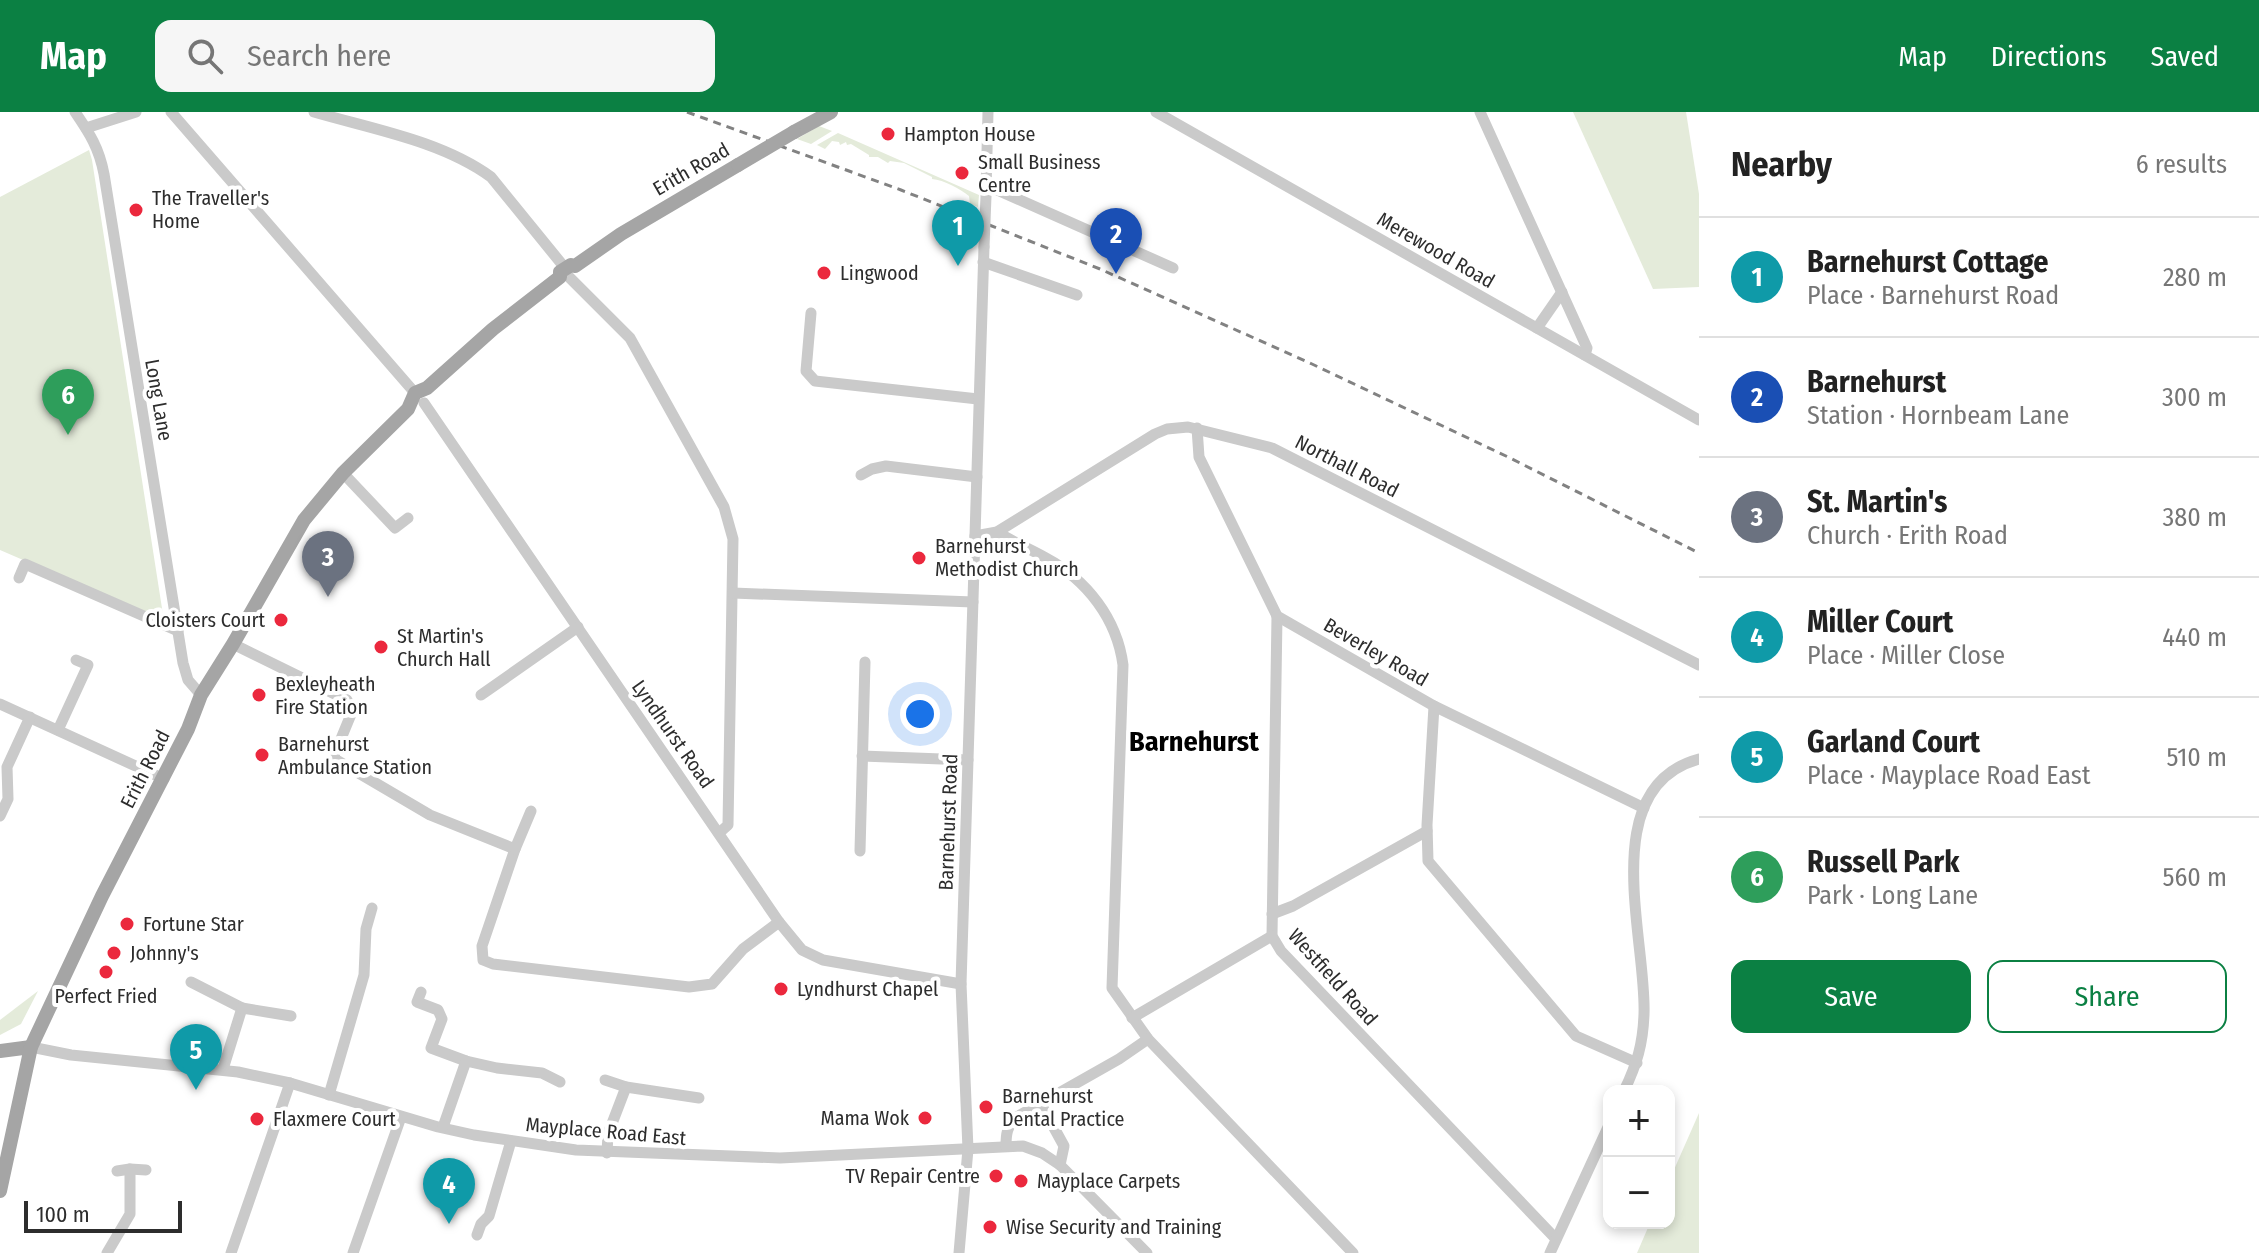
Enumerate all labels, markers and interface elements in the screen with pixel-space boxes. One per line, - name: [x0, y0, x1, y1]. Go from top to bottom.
- search box: [155, 20, 715, 92]
- text: Map: [40, 33, 107, 79]
- icon: search: [183, 34, 227, 78]
- text: Search here: [247, 38, 391, 74]
- text: Map: [1898, 40, 1947, 73]
- text: Directions: [1991, 40, 2107, 73]
- text: Saved: [2151, 40, 2219, 73]
- place label: Hampton House: [904, 122, 1035, 146]
- marker: Hampton House: [879, 125, 897, 143]
- street label: Erith Road: [648, 137, 734, 201]
- text: Nearby: [1731, 144, 1832, 185]
- text: 6 results: [2136, 149, 2227, 180]
- place label: Small Business Centre: [978, 150, 1100, 197]
- marker: Small Business Centre: [953, 164, 971, 182]
- place label: The Traveller's Home: [152, 186, 269, 233]
- pin: 1: [932, 200, 984, 266]
- marker: The Traveller's Home: [127, 201, 145, 219]
- street label: Merewood Road: [1373, 207, 1499, 293]
- pin: 2: [1090, 208, 1142, 274]
- text: Barnehurst Cottage: [1807, 244, 2049, 280]
- place label: Lingwood: [840, 261, 919, 285]
- text: 1: [1752, 262, 1763, 293]
- text: 280 m: [2163, 262, 2227, 293]
- marker: Lingwood: [815, 264, 833, 282]
- text: Place · Barnehurst Road: [1807, 280, 2059, 311]
- street label: Long Lane: [140, 357, 178, 443]
- text: Barnehurst: [1807, 364, 1946, 400]
- pin: 6: [42, 369, 94, 435]
- text: 2: [1751, 382, 1763, 413]
- text: 300 m: [2162, 382, 2227, 413]
- text: Station · Hornbeam Lane: [1807, 400, 2069, 431]
- street label: Northall Road: [1291, 430, 1403, 502]
- text: St. Martin's: [1807, 484, 1947, 520]
- text: 3: [1751, 502, 1763, 533]
- text: 380 m: [2163, 502, 2227, 533]
- text: Church · Erith Road: [1807, 520, 2008, 551]
- pin: 3: [302, 531, 354, 597]
- place label: Barnehurst Methodist Church: [935, 534, 1079, 581]
- marker: Barnehurst Methodist Church: [910, 549, 928, 567]
- text: Miller Court: [1807, 604, 1953, 640]
- place label: Cloisters Court: [145, 608, 265, 632]
- marker: Cloisters Court: [272, 611, 290, 629]
- street label: Beverley Road: [1320, 612, 1432, 692]
- text: 4: [1750, 622, 1764, 653]
- text: 440 m: [2162, 622, 2227, 653]
- place label: St Martin's Church Hall: [397, 624, 490, 671]
- marker: St Martin's Church Hall: [372, 638, 390, 656]
- text: Place · Miller Close: [1807, 640, 2005, 671]
- place label: Bexleyheath Fire Station: [275, 672, 375, 719]
- street label: Lyndhurst Road: [627, 675, 719, 793]
- marker: Bexleyheath Fire Station: [250, 686, 268, 704]
- your location: [900, 694, 940, 734]
- text: Garland Court: [1807, 724, 1980, 760]
- district label: Barnehurst: [1129, 725, 1260, 758]
- street label: Erith Road: [115, 726, 175, 812]
- place label: Barnehurst Ambulance Station: [278, 732, 432, 779]
- text: 5: [1751, 742, 1763, 773]
- text: 510 m: [2167, 742, 2227, 773]
- marker: Barnehurst Ambulance Station: [253, 746, 271, 764]
- street label: Barnehurst Road: [934, 753, 962, 891]
- text: Place · Mayplace Road East: [1807, 760, 2090, 791]
- text: Russell Park: [1807, 844, 1959, 880]
- text: 6: [1750, 862, 1764, 893]
- text: 560 m: [2163, 862, 2227, 893]
- text: Park · Long Lane: [1807, 880, 1978, 911]
- place label: Fortune Star: [143, 912, 244, 936]
- marker: Fortune Star: [118, 915, 136, 933]
- street label: Westfield Road: [1283, 924, 1383, 1030]
- place label: Johnny's: [130, 941, 199, 965]
- marker: Johnny's: [105, 944, 123, 962]
- button: Save: [1731, 960, 1971, 1033]
- button: Share: [1987, 960, 2227, 1033]
- marker: Perfect Fried: [97, 963, 115, 981]
- place label: Lyndhurst Chapel: [797, 977, 938, 1001]
- marker: Lyndhurst Chapel: [772, 980, 790, 998]
- place label: Perfect Fried: [55, 984, 158, 1008]
- pin: 5: [170, 1024, 222, 1090]
- place label: Barnehurst Dental Practice: [1002, 1084, 1124, 1131]
- map controls: [1603, 1085, 1675, 1229]
- button: +: [1603, 1085, 1675, 1157]
- marker: Barnehurst Dental Practice: [977, 1098, 995, 1116]
- place label: Mama Wok: [820, 1106, 910, 1130]
- place label: Flaxmere Court: [273, 1107, 396, 1131]
- marker: Mama Wok: [916, 1109, 934, 1127]
- marker: Flaxmere Court: [248, 1110, 266, 1128]
- street label: Mayplace Road East: [525, 1112, 688, 1150]
- button: −: [1603, 1157, 1675, 1229]
- pin: 4: [423, 1158, 475, 1224]
- place label: TV Repair Centre: [845, 1164, 980, 1188]
- marker: TV Repair Centre: [987, 1167, 1005, 1185]
- place label: Mayplace Carpets: [1037, 1169, 1180, 1193]
- marker: Mayplace Carpets: [1012, 1172, 1030, 1190]
- scale bar: [24, 1197, 182, 1233]
- text: 100 m: [36, 1201, 90, 1228]
- place label: Wise Security and Training: [1006, 1215, 1222, 1239]
- marker: Wise Security and Training: [981, 1218, 999, 1236]

